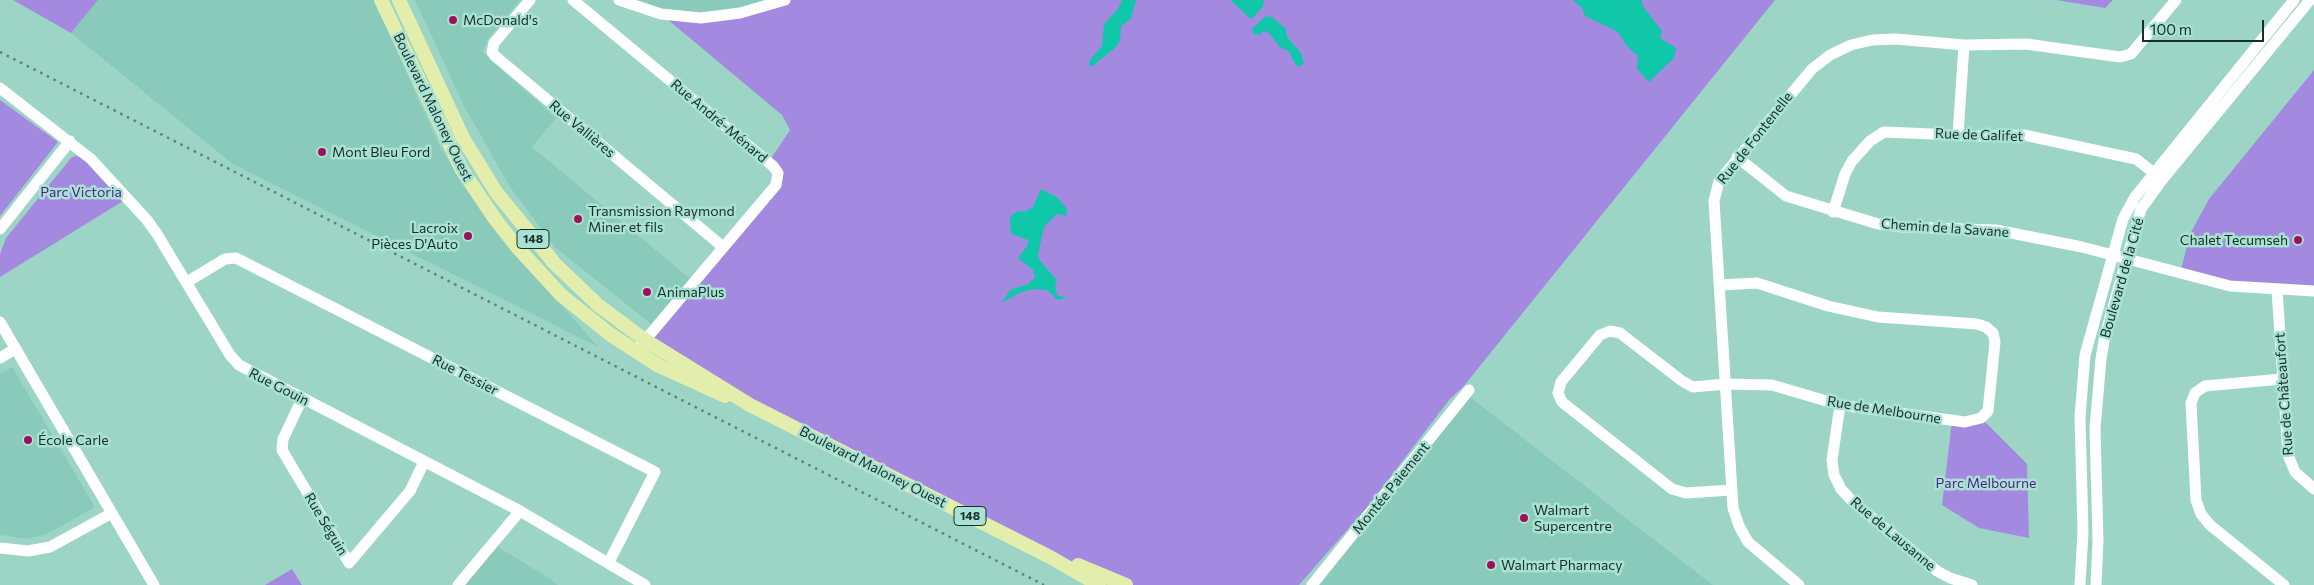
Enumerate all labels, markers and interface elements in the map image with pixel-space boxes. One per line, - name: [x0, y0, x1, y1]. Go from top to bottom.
- scale bar: [2144, 10, 2266, 42]
- place label: McDonald's: [463, 12, 538, 28]
- marker: McDonald's: [447, 14, 459, 26]
- text: 100 m: [2150, 20, 2192, 38]
- street label: Boulevard Maloney Ouest: [390, 30, 476, 184]
- street label: Rue André-Ménard: [667, 76, 771, 166]
- street label: Rue de Fontenelle: [1714, 89, 1796, 187]
- street label: Rue Vallières: [546, 97, 618, 161]
- street label: Rue de Galifet: [1935, 125, 2023, 145]
- place label: Mont Bleu Ford: [332, 144, 430, 160]
- marker: Mont Bleu Ford: [316, 146, 328, 158]
- park label: Parc Victoria: [40, 184, 122, 200]
- place label: Transmission Raymond Miner et fils: [588, 203, 735, 236]
- marker: Transmission Raymond Miner et fils: [572, 213, 584, 225]
- street label: Chemin de la Savane: [1880, 215, 2010, 241]
- street label: Boulevard de la Cité: [2097, 216, 2147, 340]
- place label: Lacroix Pièces D'Auto: [371, 220, 458, 252]
- marker: Lacroix Pièces D'Auto: [462, 230, 474, 242]
- road number: 148: [517, 230, 549, 248]
- place label: Chalet Tecumseh: [2180, 232, 2288, 248]
- marker: Chalet Tecumseh: [2292, 234, 2304, 246]
- place label: AnimaPlus: [657, 284, 724, 300]
- marker: AnimaPlus: [641, 286, 653, 298]
- street label: Rue de Châteaufort: [2271, 332, 2297, 456]
- street label: Rue Tessier: [429, 351, 501, 399]
- street label: Rue Gouin: [246, 365, 312, 409]
- street label: Rue de Melbourne: [1826, 393, 1942, 427]
- street label: Boulevard Maloney Ouest: [797, 423, 949, 511]
- place label: École Carle: [38, 432, 109, 448]
- marker: École Carle: [22, 434, 34, 446]
- street label: Montée Paiement: [1349, 439, 1433, 537]
- park label: Parc Melbourne: [1936, 475, 2036, 491]
- street label: Rue Séguin: [301, 490, 351, 558]
- street label: Rue de Lausanne: [1847, 494, 1939, 574]
- place label: Walmart Supercentre: [1534, 502, 1612, 534]
- road number: 148: [954, 506, 986, 526]
- marker: Walmart Supercentre: [1518, 512, 1530, 524]
- place label: Walmart Pharmacy: [1501, 557, 1622, 573]
- marker: Walmart Pharmacy: [1485, 559, 1497, 571]

